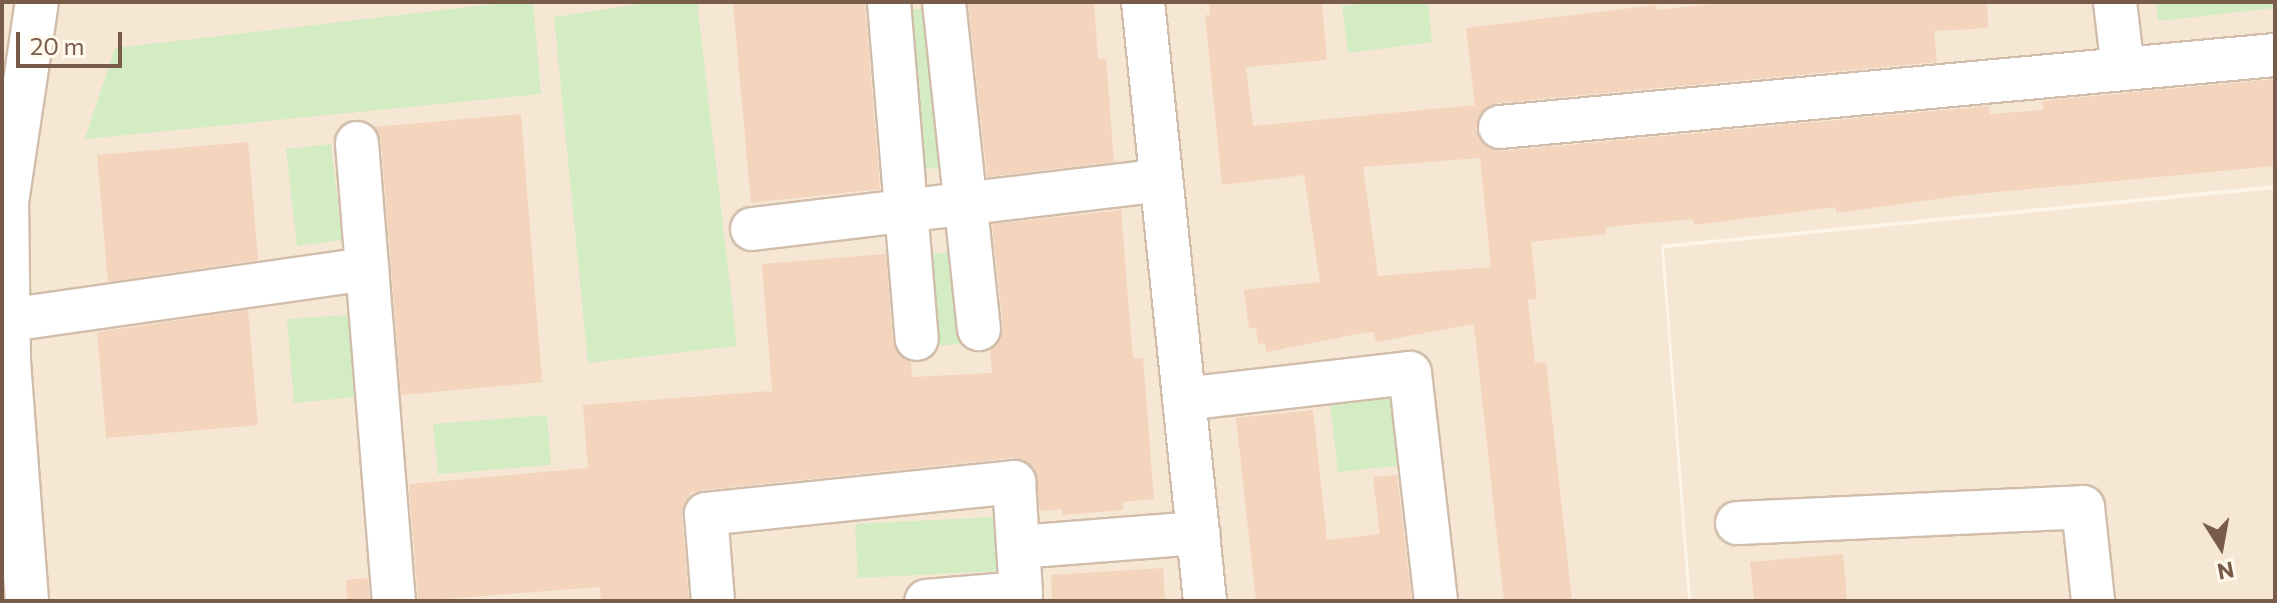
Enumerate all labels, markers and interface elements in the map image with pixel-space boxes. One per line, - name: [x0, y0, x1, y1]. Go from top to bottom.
- scale bar: [20, 16, 126, 66]
- text: 20 m: [30, 31, 84, 60]
- north arrow: [2181, 507, 2261, 587]
- text: N: [2215, 556, 2236, 586]

